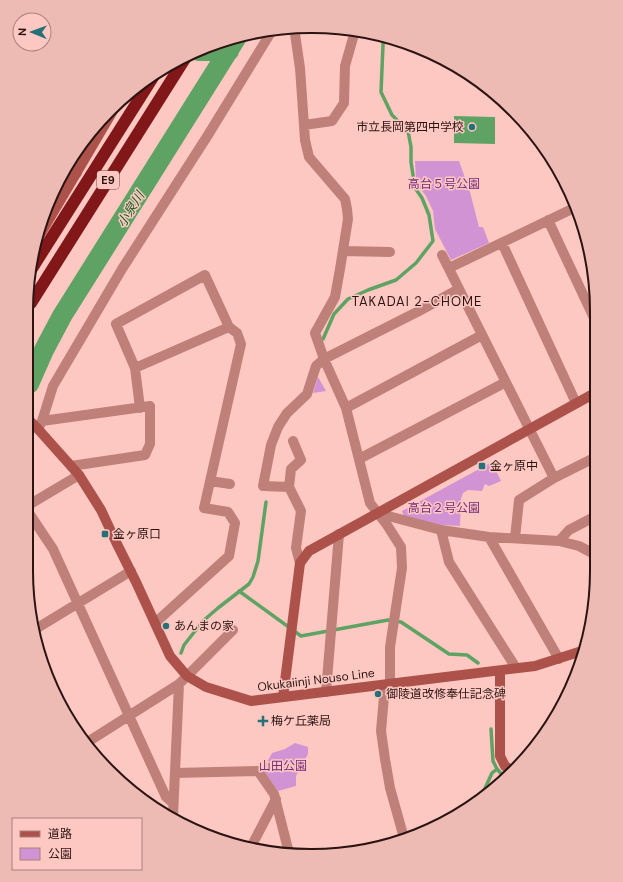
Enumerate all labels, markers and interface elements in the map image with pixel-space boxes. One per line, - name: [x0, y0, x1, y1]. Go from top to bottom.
- north arrow: [12, 12, 52, 52]
- text: N: [15, 28, 29, 36]
- place label: 市立長岡第四中学校: [356, 119, 464, 135]
- marker: 市立長岡第四中学校: [467, 122, 477, 132]
- road number: E9: [97, 171, 119, 189]
- park label: 高台５号公園: [408, 176, 480, 192]
- water label: 小泉川: [113, 187, 149, 230]
- district label: TAKADAI 2-CHOME: [352, 293, 482, 310]
- place label: 金ヶ原中: [490, 458, 538, 474]
- marker: 金ヶ原中: [477, 461, 487, 471]
- park label: 高台２号公園: [408, 500, 480, 516]
- place label: 金ヶ原口: [113, 526, 161, 542]
- marker: 金ヶ原口: [100, 529, 110, 539]
- place label: あんまの家: [174, 618, 234, 634]
- marker: あんまの家: [161, 621, 171, 631]
- street label: Okukaiinji Nouso Line: [257, 665, 376, 695]
- place label: 御陵道改修奉仕記念碑: [386, 686, 506, 702]
- marker: 御陵道改修奉仕記念碑: [373, 689, 383, 699]
- place label: 梅ケ丘薬局: [271, 713, 331, 729]
- marker: 梅ケ丘薬局: [258, 716, 268, 726]
- park label: 山田公園: [259, 758, 307, 774]
- legend: [12, 818, 142, 870]
- text: 道路: [48, 826, 72, 842]
- text: 公園: [48, 846, 72, 862]

